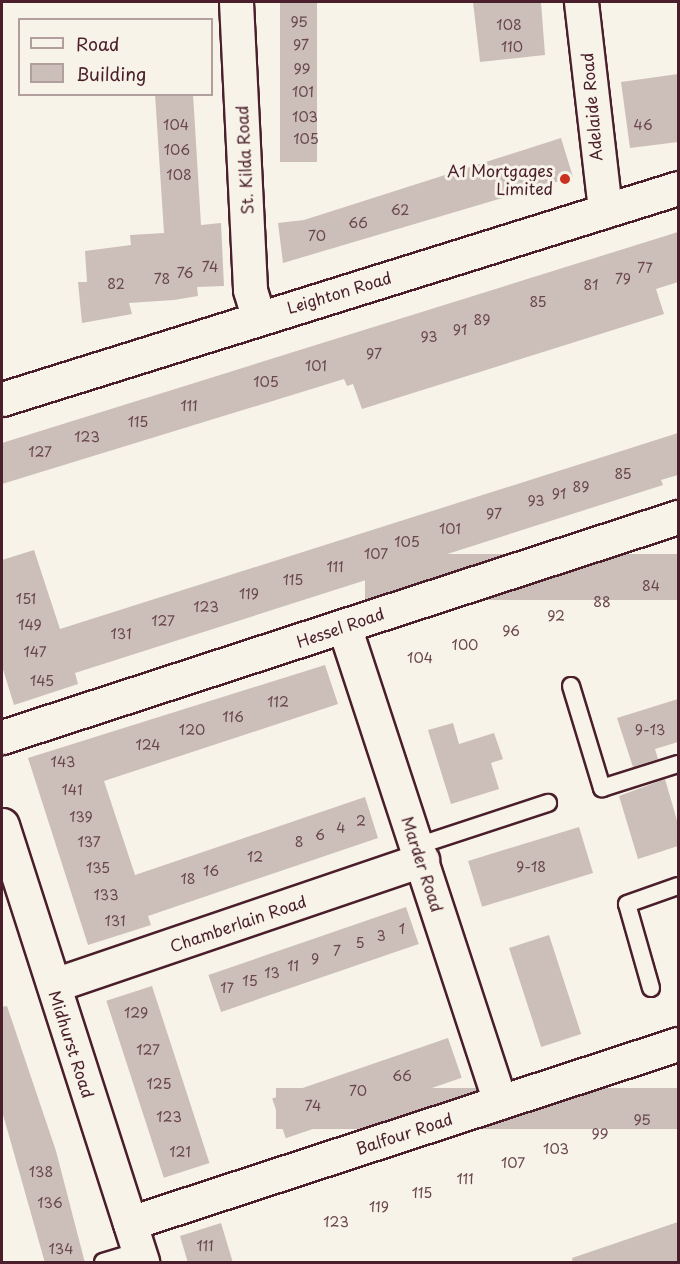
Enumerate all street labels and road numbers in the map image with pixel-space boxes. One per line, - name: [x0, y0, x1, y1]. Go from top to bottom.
- street label: Adelaide Road: [577, 52, 605, 162]
- street label: St. Kilda Road: [232, 105, 256, 215]
- street label: Leighton Road: [284, 267, 394, 317]
- street label: Hessel Road: [294, 603, 386, 651]
- street label: Marder Road: [398, 813, 448, 915]
- street label: Chamberlain Road: [168, 891, 308, 955]
- street label: Midhurst Road: [46, 988, 98, 1100]
- street label: Balfour Road: [353, 1108, 455, 1158]

